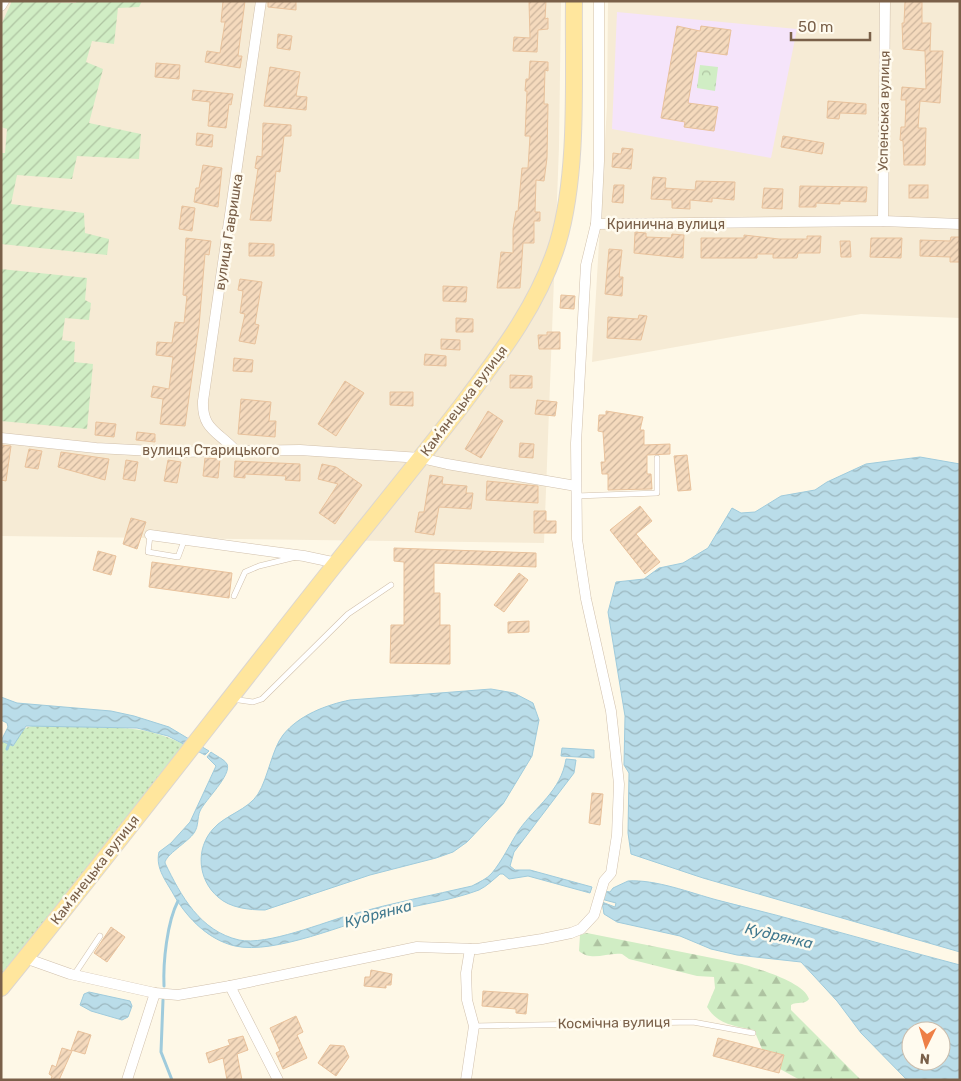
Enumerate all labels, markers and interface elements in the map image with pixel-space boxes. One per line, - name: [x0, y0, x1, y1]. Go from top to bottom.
- scale bar: [791, 10, 870, 42]
- text: 50 m: [798, 18, 833, 36]
- street label: Успенська вулиця: [874, 50, 894, 172]
- street label: вулиця Гавришка: [211, 173, 247, 291]
- street label: Кринична вулиця: [607, 216, 725, 233]
- street label: Камʼянецька вулиця: [417, 342, 511, 460]
- street label: вулиця Старицького: [142, 442, 280, 459]
- street label: Камʼянецька вулиця: [47, 812, 143, 928]
- water label: Кудрянка: [342, 896, 414, 932]
- water label: Кудрянка: [743, 919, 815, 953]
- street label: Космічна вулиця: [558, 1014, 670, 1032]
- north arrow: [901, 1021, 951, 1071]
- text: N: [919, 1050, 931, 1067]

